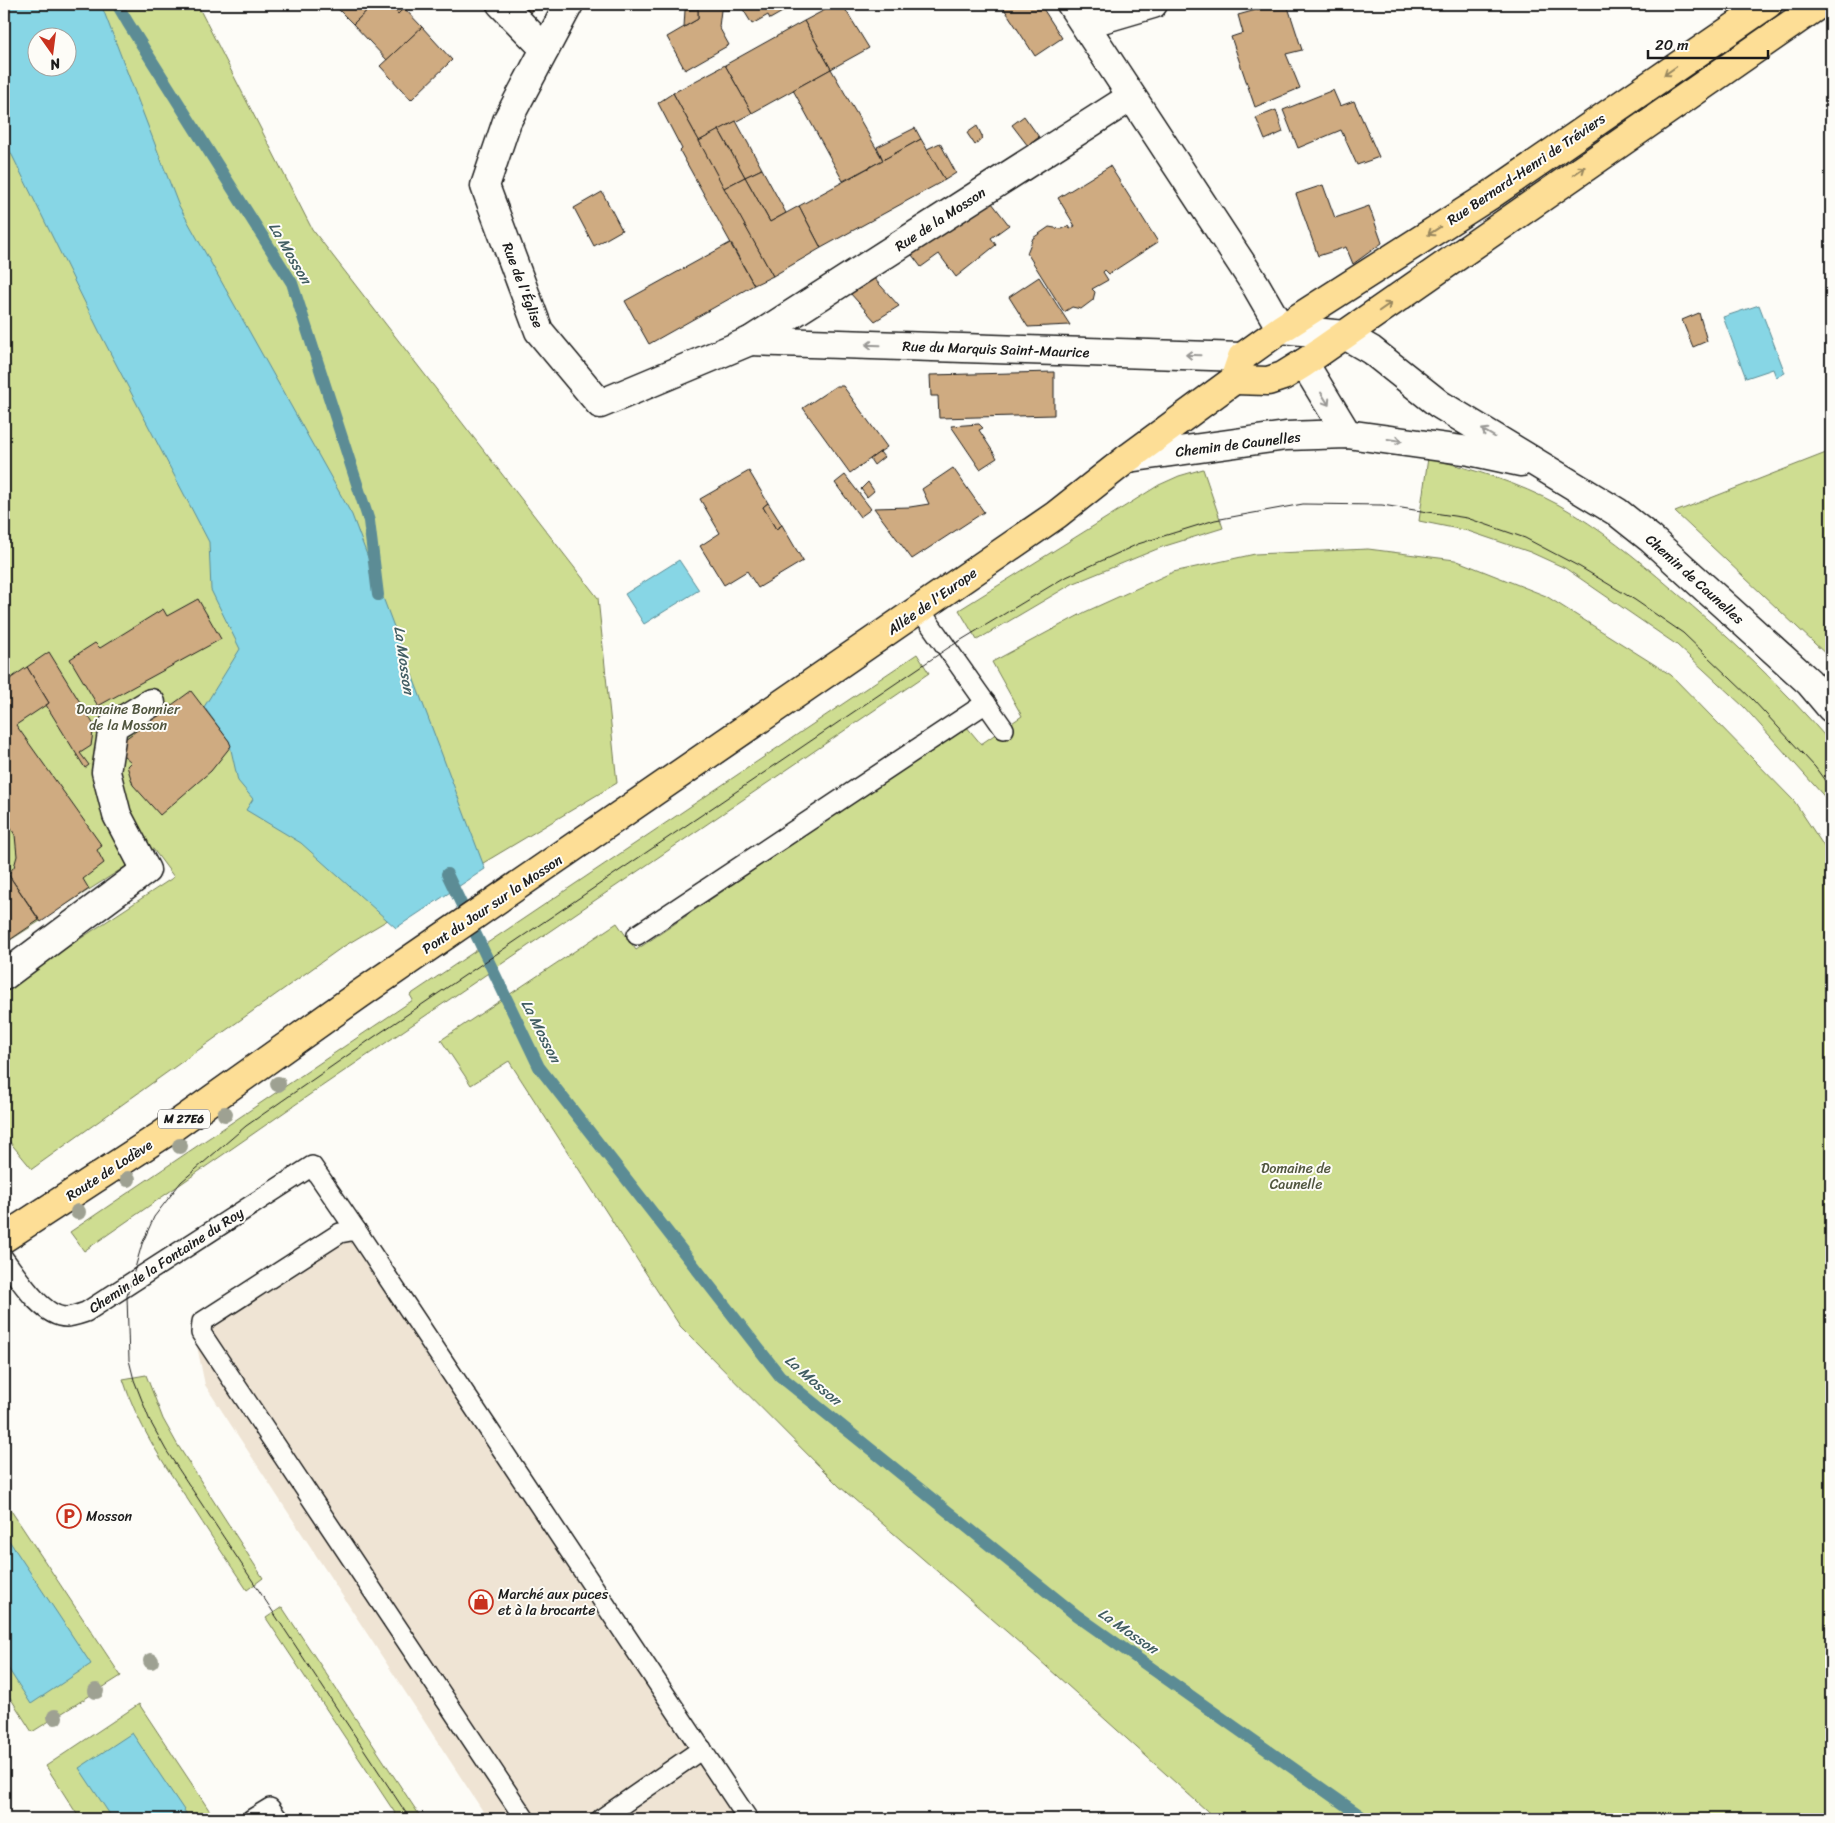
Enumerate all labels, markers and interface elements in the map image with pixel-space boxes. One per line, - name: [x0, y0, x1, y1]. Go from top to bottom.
- north arrow: [28, 28, 78, 78]
- scale bar: [1648, 28, 1768, 60]
- text: 20 m: [1655, 32, 1689, 58]
- text: N: [47, 51, 64, 78]
- one-way arrow: [1663, 66, 1677, 76]
- street label: Rue Bernard-Henri de Tréviers: [1442, 106, 1611, 232]
- one-way arrow: [1571, 166, 1585, 176]
- street label: Rue de la Mosson: [890, 180, 991, 258]
- water label: La Mosson: [262, 217, 319, 291]
- one-way arrow: [1428, 227, 1442, 237]
- street label: Rue de l'Église: [495, 239, 550, 332]
- one-way arrow: [1378, 302, 1392, 312]
- street label: Rue du Marquis Saint-Maurice: [902, 334, 1090, 365]
- one-way arrow: [865, 340, 881, 349]
- one-way arrow: [1185, 351, 1201, 360]
- one-way arrow: [1321, 391, 1331, 405]
- street label: Chemin de Caunelles: [1174, 424, 1303, 465]
- one-way arrow: [1481, 428, 1495, 438]
- one-way arrow: [1387, 436, 1403, 446]
- street label: Chemin de Caunelles: [1639, 528, 1750, 631]
- street label: Allée de l'Europe: [881, 561, 983, 642]
- water label: La Mosson: [386, 624, 422, 697]
- park label: Domaine Bonnier de la Mosson: [76, 697, 181, 738]
- street label: Pont du Jour sur la Mosson: [417, 848, 568, 961]
- water label: La Mosson: [514, 995, 569, 1069]
- road number: M 27E6: [158, 1110, 210, 1128]
- street label: Route de Lodève: [61, 1133, 158, 1208]
- park label: Domaine de Caunelle: [1261, 1156, 1331, 1197]
- street label: Chemin de la Fontaine du Roy: [84, 1200, 249, 1320]
- water label: La Mosson: [779, 1348, 849, 1413]
- parking icon: Mosson: [56, 1503, 82, 1529]
- place label: Mosson: [86, 1504, 133, 1529]
- place label: Marché aux puces et à la brocante: [498, 1582, 609, 1623]
- shop icon: Marché aux puces et à la brocante: [468, 1589, 494, 1615]
- water label: La Mosson: [1093, 1601, 1165, 1662]

